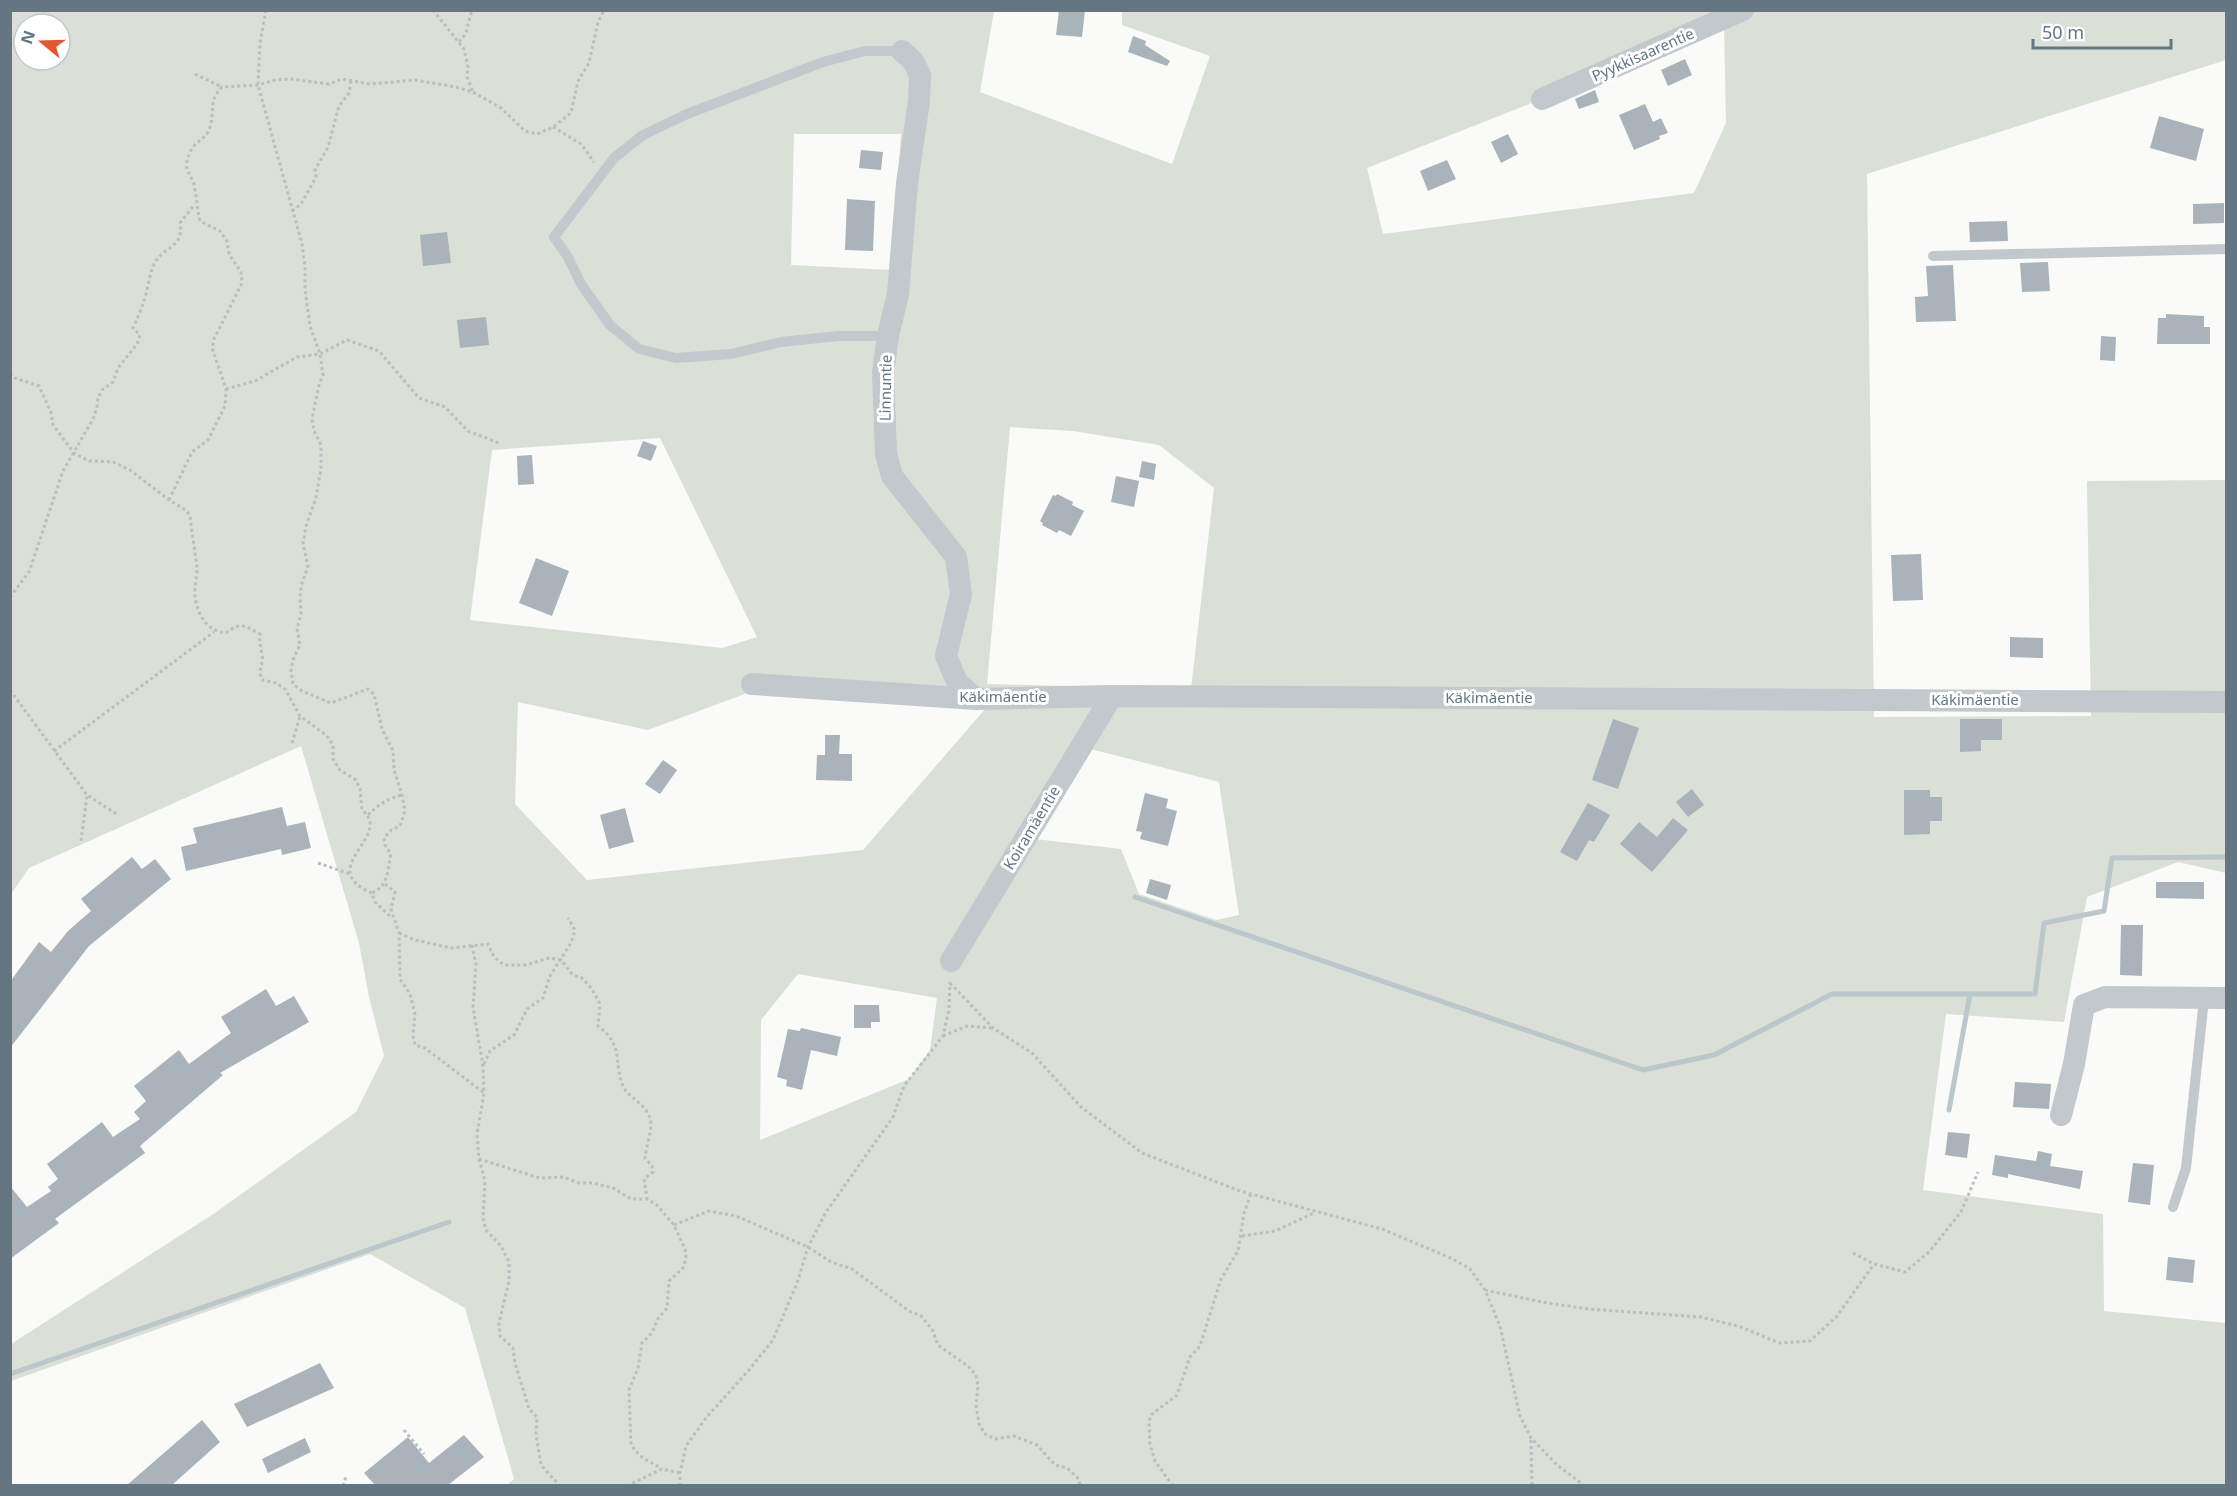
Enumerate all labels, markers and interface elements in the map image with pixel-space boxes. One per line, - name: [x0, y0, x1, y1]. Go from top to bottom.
- north arrow: [12, 12, 72, 72]
- scale bar: [2033, 12, 2171, 50]
- text: 50 m: [2042, 20, 2084, 44]
- street label: Pyykkisaarentie: [1588, 23, 1697, 86]
- text: N: [15, 27, 40, 47]
- street label: Linnuntie: [874, 355, 896, 421]
- street label: Käkimäentie: [959, 686, 1047, 706]
- street label: Käkimäentie: [1445, 687, 1533, 707]
- street label: Käkimäentie: [1931, 689, 2019, 709]
- street label: Koiramäentie: [998, 782, 1064, 873]

